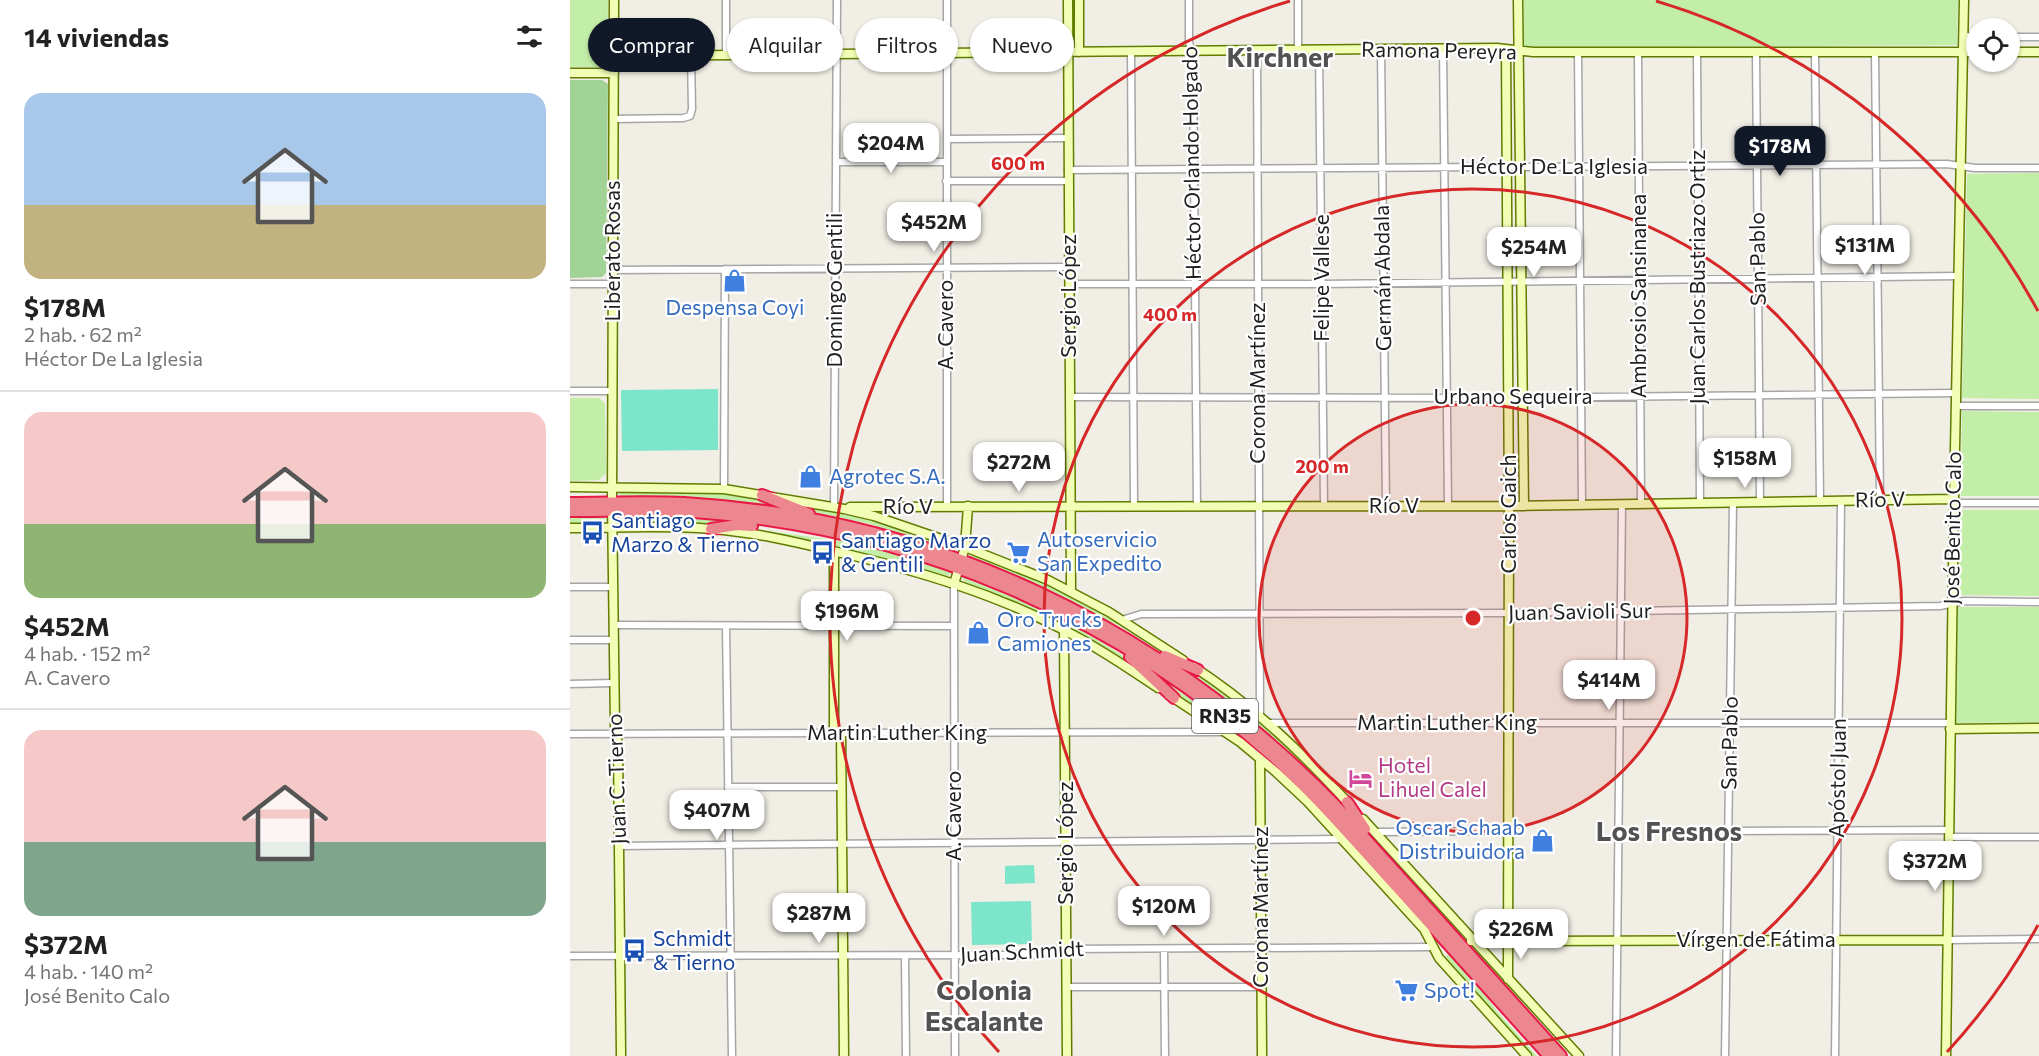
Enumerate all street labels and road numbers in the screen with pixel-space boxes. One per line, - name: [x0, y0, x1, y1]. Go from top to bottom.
- street label: Ramona Pereyra: [1361, 36, 1517, 63]
- street label: Héctor Orlando Holgado: [1176, 46, 1205, 280]
- street label: Juan Carlos Bustriazo Ortiz: [1684, 149, 1709, 405]
- street label: Héctor De La Iglesia: [1460, 153, 1648, 178]
- street label: Liberato Rosas: [599, 181, 624, 321]
- street label: Ambrosio Sansinanea: [1625, 194, 1650, 398]
- street label: Germán Abdala: [1368, 205, 1395, 351]
- street label: San Pablo: [1743, 212, 1770, 306]
- street label: Domingo Gentili: [821, 213, 846, 367]
- street label: Felipe Vallese: [1308, 214, 1333, 342]
- street label: Sergio López: [1055, 234, 1080, 358]
- street label: A. Cavero: [932, 280, 957, 370]
- street label: Corona Martínez: [1244, 302, 1269, 464]
- street label: Urbano Sequeira: [1434, 383, 1592, 408]
- street label: José Benito Calo: [1938, 451, 1965, 605]
- street label: Carlos Gaich: [1495, 454, 1520, 574]
- street label: Río V: [1855, 486, 1905, 511]
- street label: Río V: [1369, 492, 1419, 517]
- street label: Río V: [883, 493, 933, 518]
- street label: Juan Savioli Sur: [1508, 597, 1652, 624]
- street label: San Pablo: [1715, 696, 1742, 790]
- road number: RN35: [1192, 699, 1258, 733]
- street label: Martin Luther King: [1357, 709, 1537, 734]
- street label: Juan C. Tierno: [601, 713, 630, 845]
- street label: Apóstol Juan: [1823, 718, 1850, 838]
- street label: Martin Luther King: [807, 719, 987, 744]
- street label: A. Cavero: [940, 771, 965, 861]
- street label: Sergio López: [1052, 781, 1077, 905]
- street label: Corona Martínez: [1247, 826, 1272, 988]
- street label: Vírgen de Fátima: [1676, 926, 1836, 951]
- street label: Juan Schmidt: [959, 935, 1085, 966]

